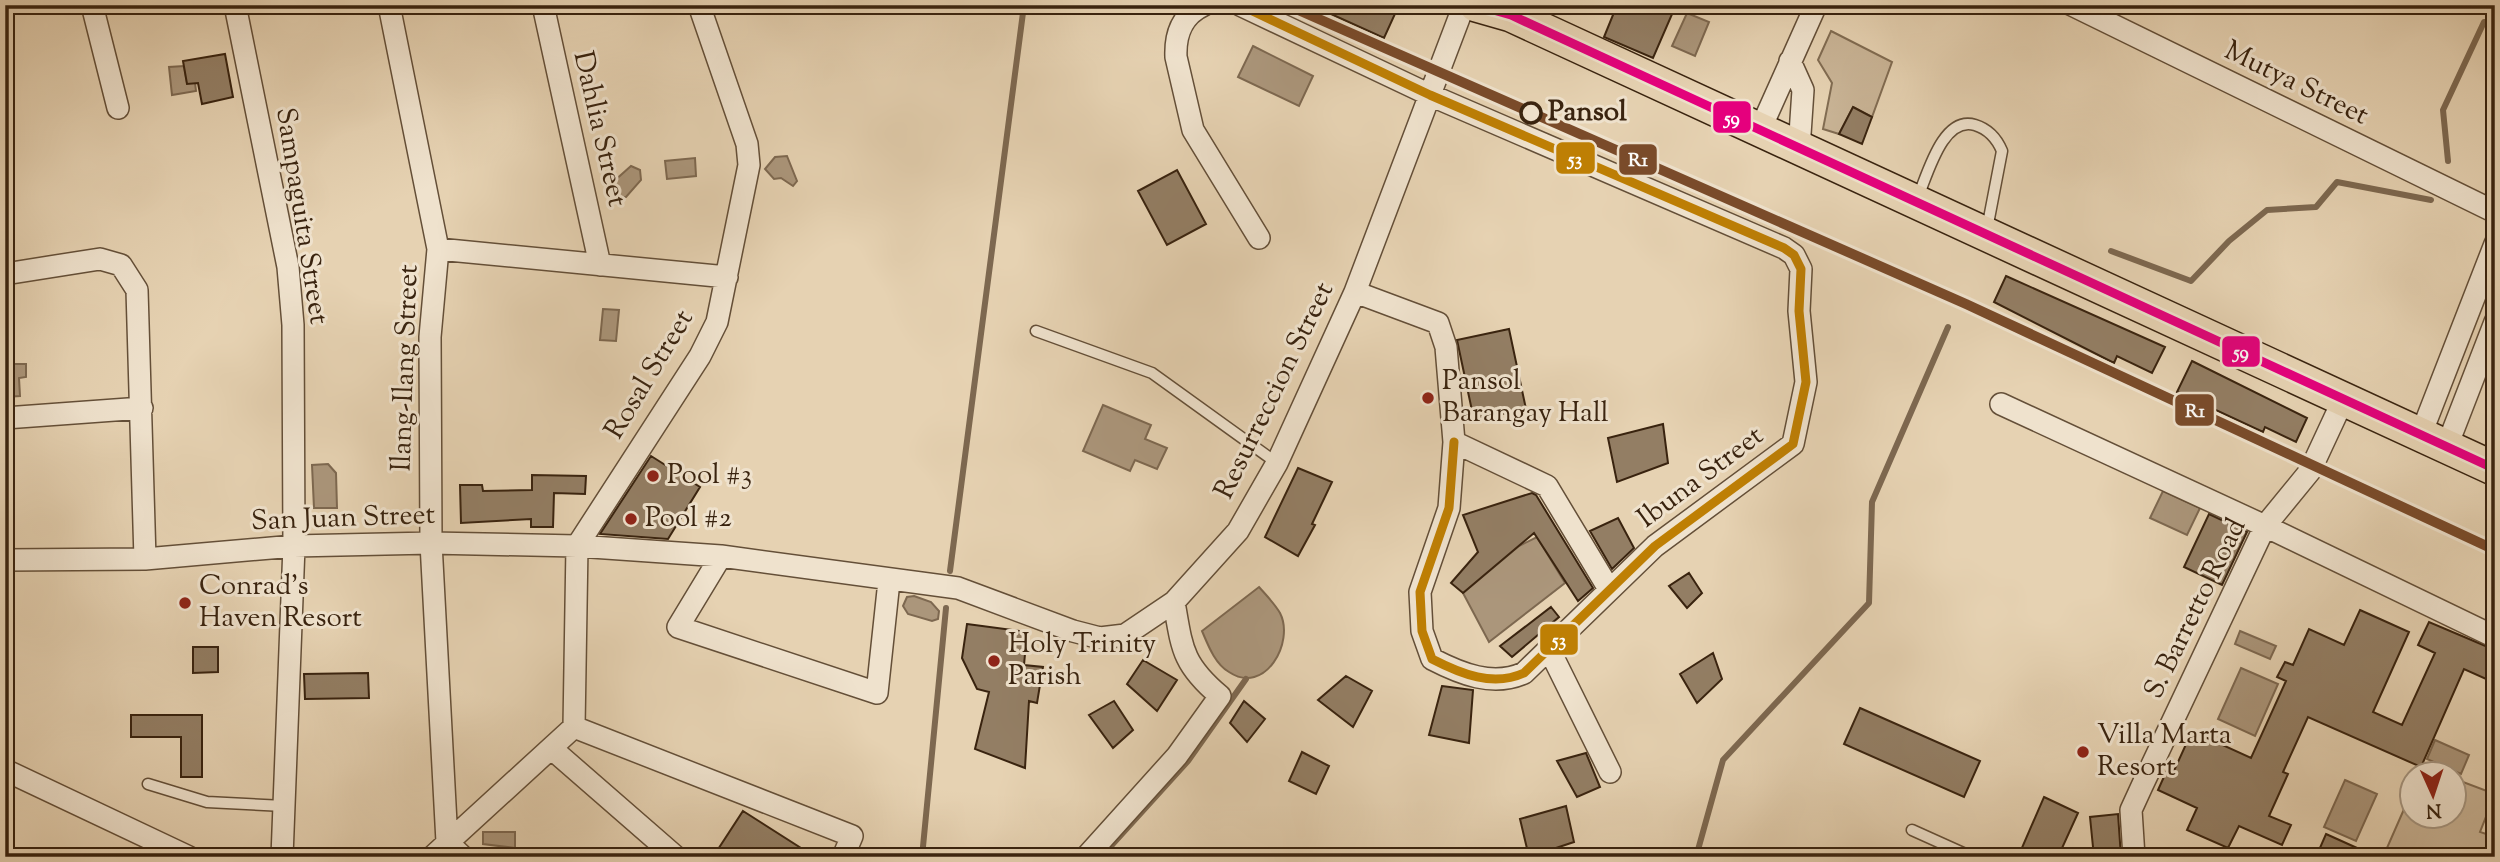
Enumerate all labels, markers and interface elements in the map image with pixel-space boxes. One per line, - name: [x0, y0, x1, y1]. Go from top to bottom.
- street label: Mutya Street: [2217, 32, 2375, 136]
- street label: Dahlia Street: [562, 47, 636, 211]
- place label: Pansol: [1548, 93, 1627, 133]
- line badge: 59: [1712, 100, 1752, 134]
- marker: Pansol: [1520, 102, 1542, 124]
- street label: Sampaguita Street: [264, 105, 338, 328]
- text: 59: [1722, 106, 1740, 133]
- line badge: 53: [1555, 141, 1596, 175]
- line badge: R1: [1618, 143, 1658, 176]
- text: 53: [1566, 147, 1582, 174]
- text: R1: [1628, 148, 1649, 175]
- street label: Ilang-Ilang Street: [382, 263, 430, 472]
- street label: Resurreccion Street: [1205, 275, 1345, 506]
- street label: Rosal Street: [596, 302, 705, 447]
- line badge: 59: [2221, 335, 2261, 368]
- text: 59: [2231, 340, 2249, 367]
- place label: Pansol Barangay Hall: [1442, 362, 1609, 434]
- marker: Pansol Barangay Hall: [1420, 390, 1436, 406]
- line badge: R1: [2174, 393, 2215, 427]
- text: R1: [2185, 399, 2206, 426]
- street label: Ibuna Street: [1630, 417, 1773, 539]
- place label: Pool #3: [667, 456, 752, 496]
- marker: Pool #3: [645, 468, 661, 484]
- street label: San Juan Street: [250, 496, 436, 542]
- place label: Pool #2: [645, 499, 732, 539]
- marker: Pool #2: [623, 511, 639, 527]
- street label: S. Barretto Road: [2135, 512, 2257, 706]
- place label: Conrad's Haven Resort: [199, 567, 362, 639]
- marker: Conrad's Haven Resort: [177, 595, 193, 611]
- line badge: 53: [1539, 623, 1579, 656]
- place label: Holy Trinity Parish: [1008, 625, 1156, 697]
- text: 53: [1550, 628, 1566, 655]
- marker: Holy Trinity Parish: [986, 653, 1002, 669]
- place label: Villa Marta Resort: [2097, 716, 2232, 788]
- marker: Villa Marta Resort: [2075, 744, 2091, 760]
- north arrow: [2398, 760, 2468, 830]
- text: N: [2425, 796, 2442, 823]

